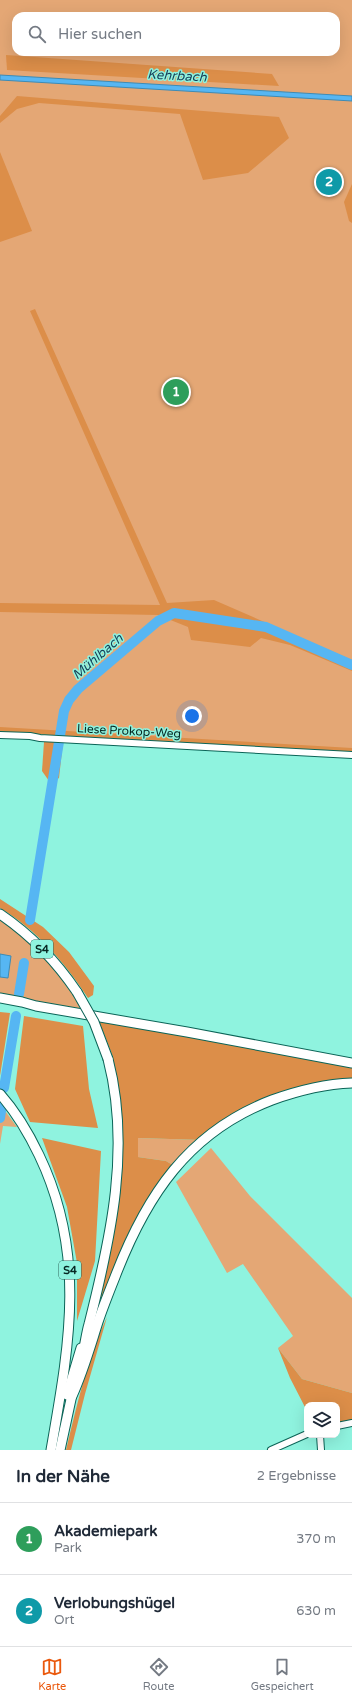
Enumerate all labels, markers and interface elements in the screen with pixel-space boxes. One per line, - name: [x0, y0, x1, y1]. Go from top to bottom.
- search box: [12, 12, 340, 56]
- icon: search: [26, 23, 48, 45]
- text: Hier suchen: [58, 25, 142, 43]
- water label: Kehrbach: [147, 66, 208, 86]
- pin: 2: [316, 167, 342, 197]
- pin: 1: [163, 377, 189, 407]
- water label: Mühlbach: [69, 630, 127, 683]
- your location: [182, 706, 202, 726]
- street label: Liese Prokop-Weg: [77, 721, 181, 741]
- road number: S4: [31, 940, 53, 958]
- road number: S4: [59, 1261, 81, 1279]
- map controls: [304, 1402, 340, 1438]
- button: layers: [304, 1402, 340, 1438]
- text: In der Nähe: [16, 1466, 110, 1487]
- text: 2 Ergebnisse: [257, 1468, 336, 1484]
- text: Akademiepark: [54, 1522, 157, 1540]
- text: 1: [25, 1531, 33, 1547]
- text: 370 m: [296, 1531, 336, 1547]
- text: Park: [54, 1540, 82, 1556]
- text: Verlobungshügel: [54, 1594, 175, 1612]
- text: 2: [25, 1603, 33, 1619]
- text: 630 m: [296, 1603, 336, 1619]
- text: Ort: [54, 1612, 74, 1628]
- tab: Karte: [38, 1656, 66, 1693]
- tab: Route: [143, 1656, 174, 1693]
- tab: Gespeichert: [251, 1656, 314, 1693]

